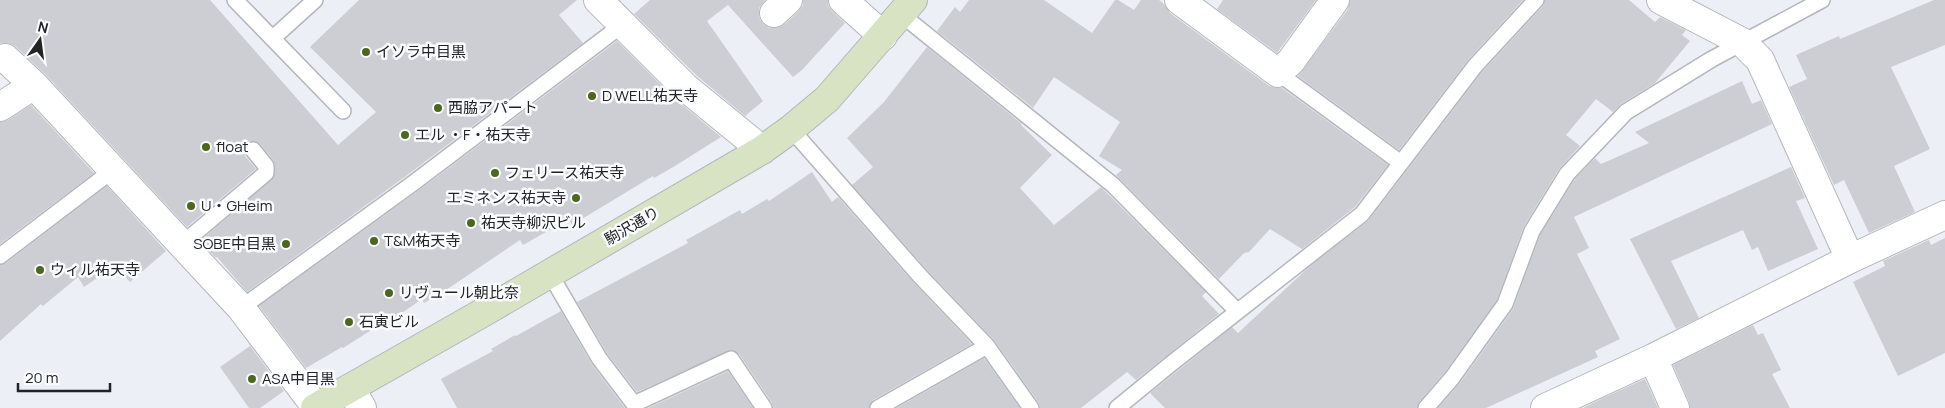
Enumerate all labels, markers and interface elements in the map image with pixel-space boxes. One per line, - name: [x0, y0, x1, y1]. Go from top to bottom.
- north arrow: [15, 15, 65, 65]
- text: N: [36, 16, 50, 37]
- place label: イソラ中目黒: [376, 41, 466, 62]
- marker: イソラ中目黒: [360, 46, 372, 58]
- place label: D WELL祐天寺: [602, 85, 698, 106]
- marker: D WELL祐天寺: [586, 90, 598, 102]
- place label: 西脇アパート: [448, 97, 538, 118]
- marker: 西脇アパート: [432, 102, 444, 114]
- place label: エル ・F・祐天寺: [415, 124, 531, 145]
- marker: エル ・F・祐天寺: [399, 129, 411, 141]
- place label: float: [216, 136, 249, 157]
- marker: float: [200, 141, 212, 153]
- place label: フェリース祐天寺: [505, 162, 624, 183]
- marker: フェリース祐天寺: [489, 167, 501, 179]
- place label: エミネンス祐天寺: [446, 187, 566, 208]
- marker: エミネンス祐天寺: [570, 192, 582, 204]
- place label: U・GHeim: [201, 195, 272, 216]
- marker: U・GHeim: [185, 200, 197, 212]
- street label: 駒沢通り: [601, 201, 663, 250]
- place label: 祐天寺柳沢ビル: [481, 212, 586, 233]
- marker: 祐天寺柳沢ビル: [465, 217, 477, 229]
- place label: T&M祐天寺: [384, 230, 460, 251]
- place label: SOBE中目黒: [193, 233, 276, 254]
- marker: T&M祐天寺: [368, 235, 380, 247]
- marker: SOBE中目黒: [280, 238, 292, 250]
- place label: ウィル祐天寺: [50, 259, 140, 280]
- marker: ウィル祐天寺: [34, 264, 46, 276]
- place label: リヴュール朝比奈: [399, 282, 519, 303]
- marker: リヴュール朝比奈: [383, 287, 395, 299]
- place label: 石寅ビル: [359, 311, 419, 332]
- marker: 石寅ビル: [343, 316, 355, 328]
- scale bar: [18, 360, 110, 392]
- text: 20 m: [25, 367, 58, 388]
- place label: ASA中目黒: [262, 368, 335, 389]
- marker: ASA中目黒: [246, 373, 258, 385]

